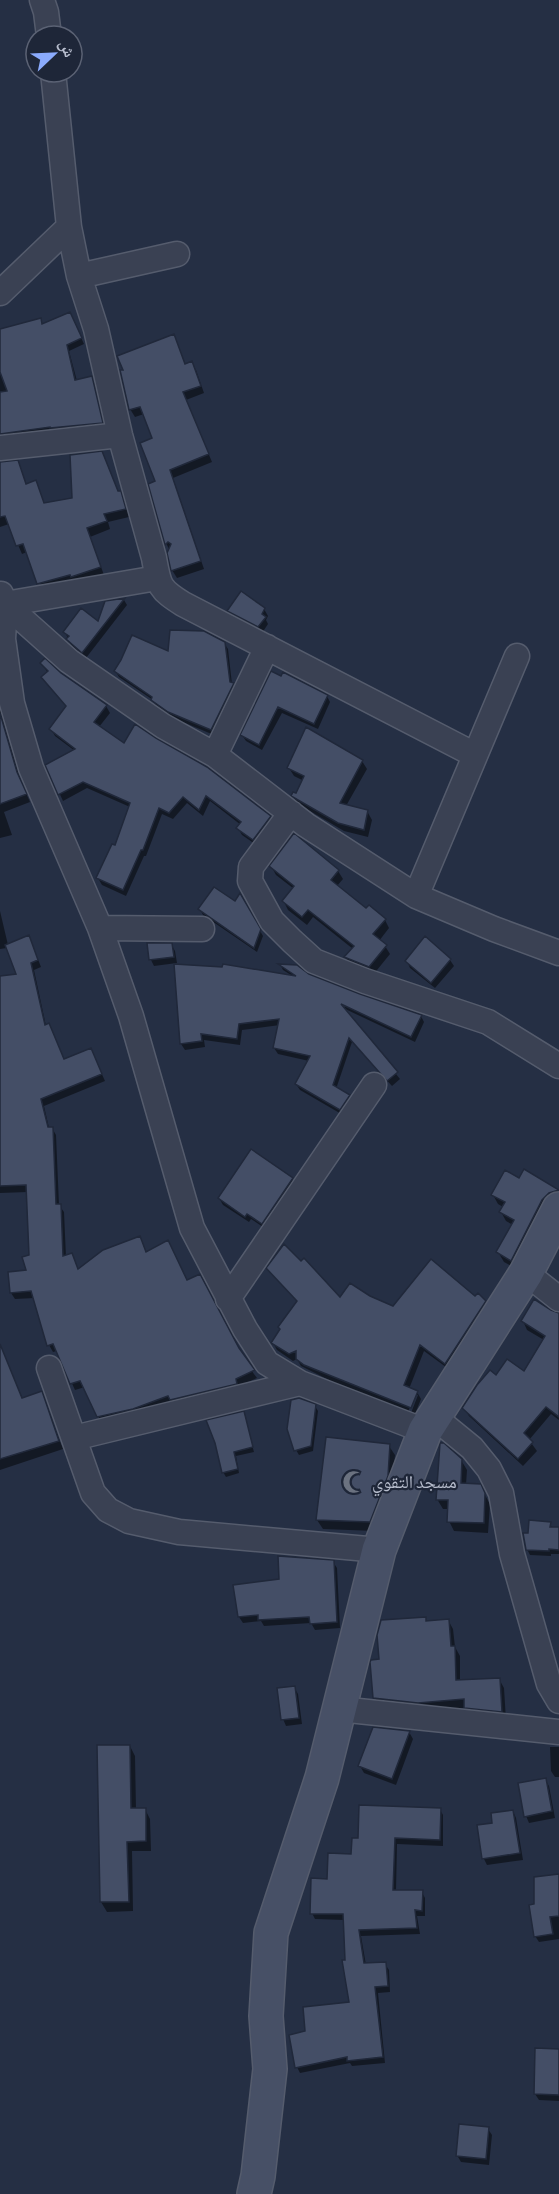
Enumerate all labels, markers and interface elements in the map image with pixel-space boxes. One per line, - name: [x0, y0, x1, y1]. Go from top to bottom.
- north arrow: [24, 24, 84, 84]
- text: ش: [55, 38, 78, 60]
- mosque icon: مسجد التقوي: [341, 1469, 367, 1495]
- place label: مسجد التقوي: [372, 1474, 457, 1497]

